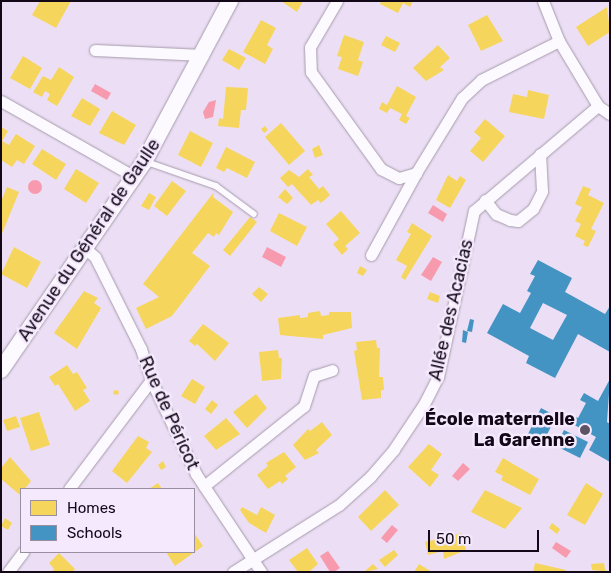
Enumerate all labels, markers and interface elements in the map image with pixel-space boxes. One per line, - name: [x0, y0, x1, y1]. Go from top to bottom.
- street label: Avenue du Général de Gaulle: [13, 135, 165, 345]
- street label: Allée des Acacias: [424, 237, 478, 383]
- street label: Rue de Péricot: [134, 353, 204, 473]
- place label: École maternelle La Garenne: [425, 409, 575, 452]
- marker: École maternelle La Garenne: [579, 424, 591, 436]
- legend: [20, 488, 195, 553]
- text: Homes: [67, 499, 116, 517]
- scale bar: [431, 520, 542, 552]
- text: Schools: [67, 524, 122, 542]
- text: 50 m: [436, 530, 471, 548]

